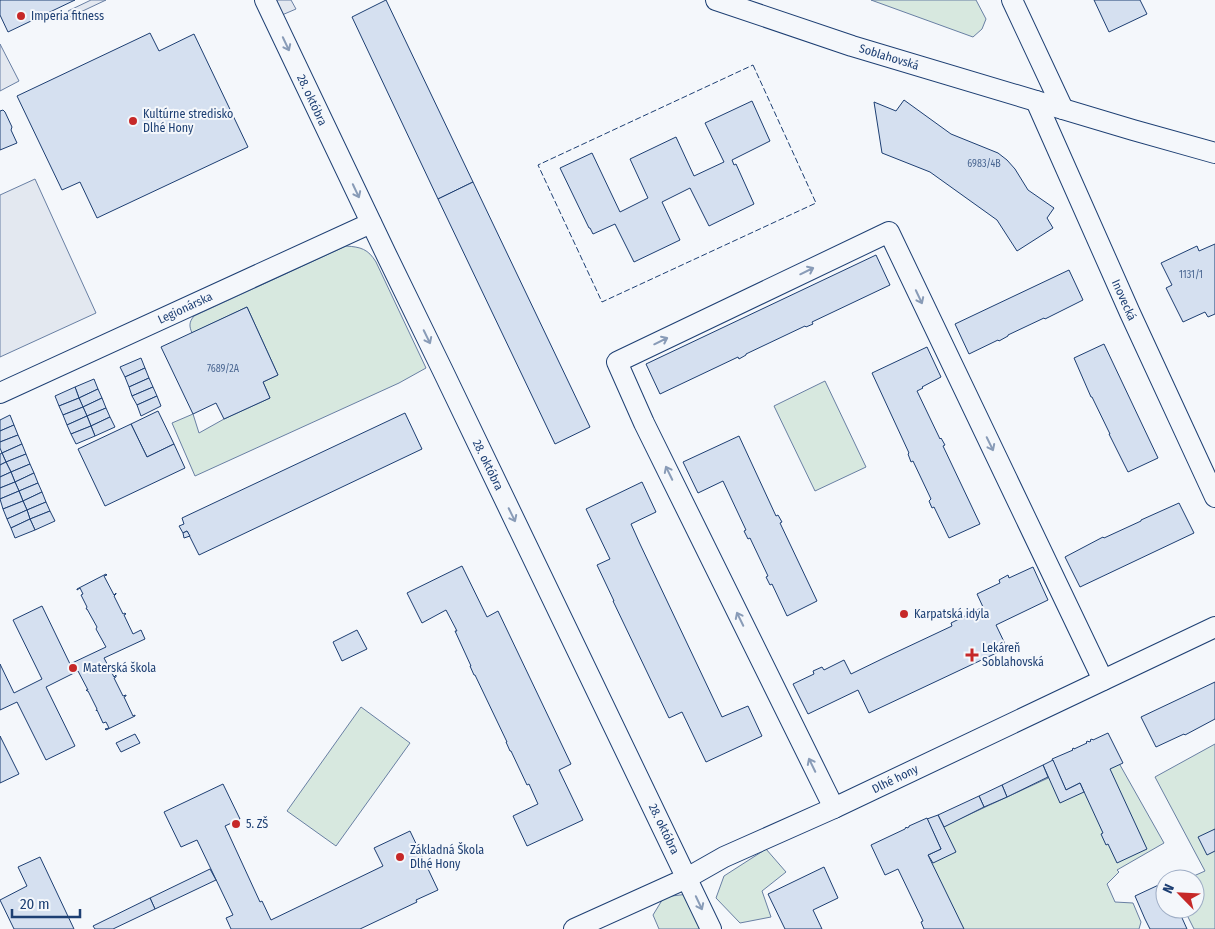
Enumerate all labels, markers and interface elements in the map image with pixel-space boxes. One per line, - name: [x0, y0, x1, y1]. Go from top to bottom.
- place label: Imperia fitness: [31, 9, 104, 23]
- marker: Imperia fitness: [15, 10, 27, 22]
- one-way arrow: [282, 36, 291, 51]
- street label: Soblahovská: [857, 41, 921, 73]
- street label: 28. októbra: [294, 72, 330, 128]
- place label: Kultúrne stredisko Dlhé Hony: [143, 107, 233, 135]
- marker: Kultúrne stredisko Dlhé Hony: [127, 115, 139, 127]
- house number: 6983/4B: [967, 158, 1001, 170]
- one-way arrow: [352, 183, 361, 198]
- one-way arrow: [799, 266, 814, 275]
- house number: 1131/1: [1179, 269, 1203, 281]
- street label: Inovecká: [1109, 277, 1139, 323]
- street label: Legionárska: [155, 289, 215, 327]
- one-way arrow: [915, 290, 925, 305]
- one-way arrow: [423, 329, 432, 344]
- one-way arrow: [653, 336, 668, 346]
- house number: 7689/2A: [207, 363, 240, 375]
- one-way arrow: [986, 436, 995, 451]
- street label: 28. októbra: [470, 437, 506, 493]
- one-way arrow: [664, 466, 673, 481]
- one-way arrow: [508, 507, 517, 522]
- place label: Karpatská idyla: [914, 607, 990, 621]
- marker: Karpatská idyla: [898, 608, 910, 620]
- one-way arrow: [735, 612, 744, 627]
- place label: Lekáreň Soblahovská: [982, 641, 1044, 669]
- marker: Lekáreň Soblahovská: [966, 649, 978, 661]
- place label: Materská škola: [83, 661, 156, 675]
- marker: Materská škola: [67, 662, 79, 674]
- one-way arrow: [807, 758, 816, 773]
- street label: Dlhé hony: [870, 762, 921, 796]
- street label: 28. októbra: [646, 801, 682, 857]
- place label: 5. ZŠ: [246, 816, 268, 831]
- marker: 5. ZŠ: [230, 818, 242, 830]
- place label: Základná Škola Dlhé Hony: [410, 842, 484, 871]
- marker: Základná Škola Dlhé Hony: [394, 851, 406, 863]
- north arrow: [1155, 869, 1205, 919]
- text: N: [1159, 882, 1178, 896]
- scale bar: [12, 886, 80, 918]
- text: 20 m: [20, 895, 50, 913]
- one-way arrow: [694, 896, 704, 911]

